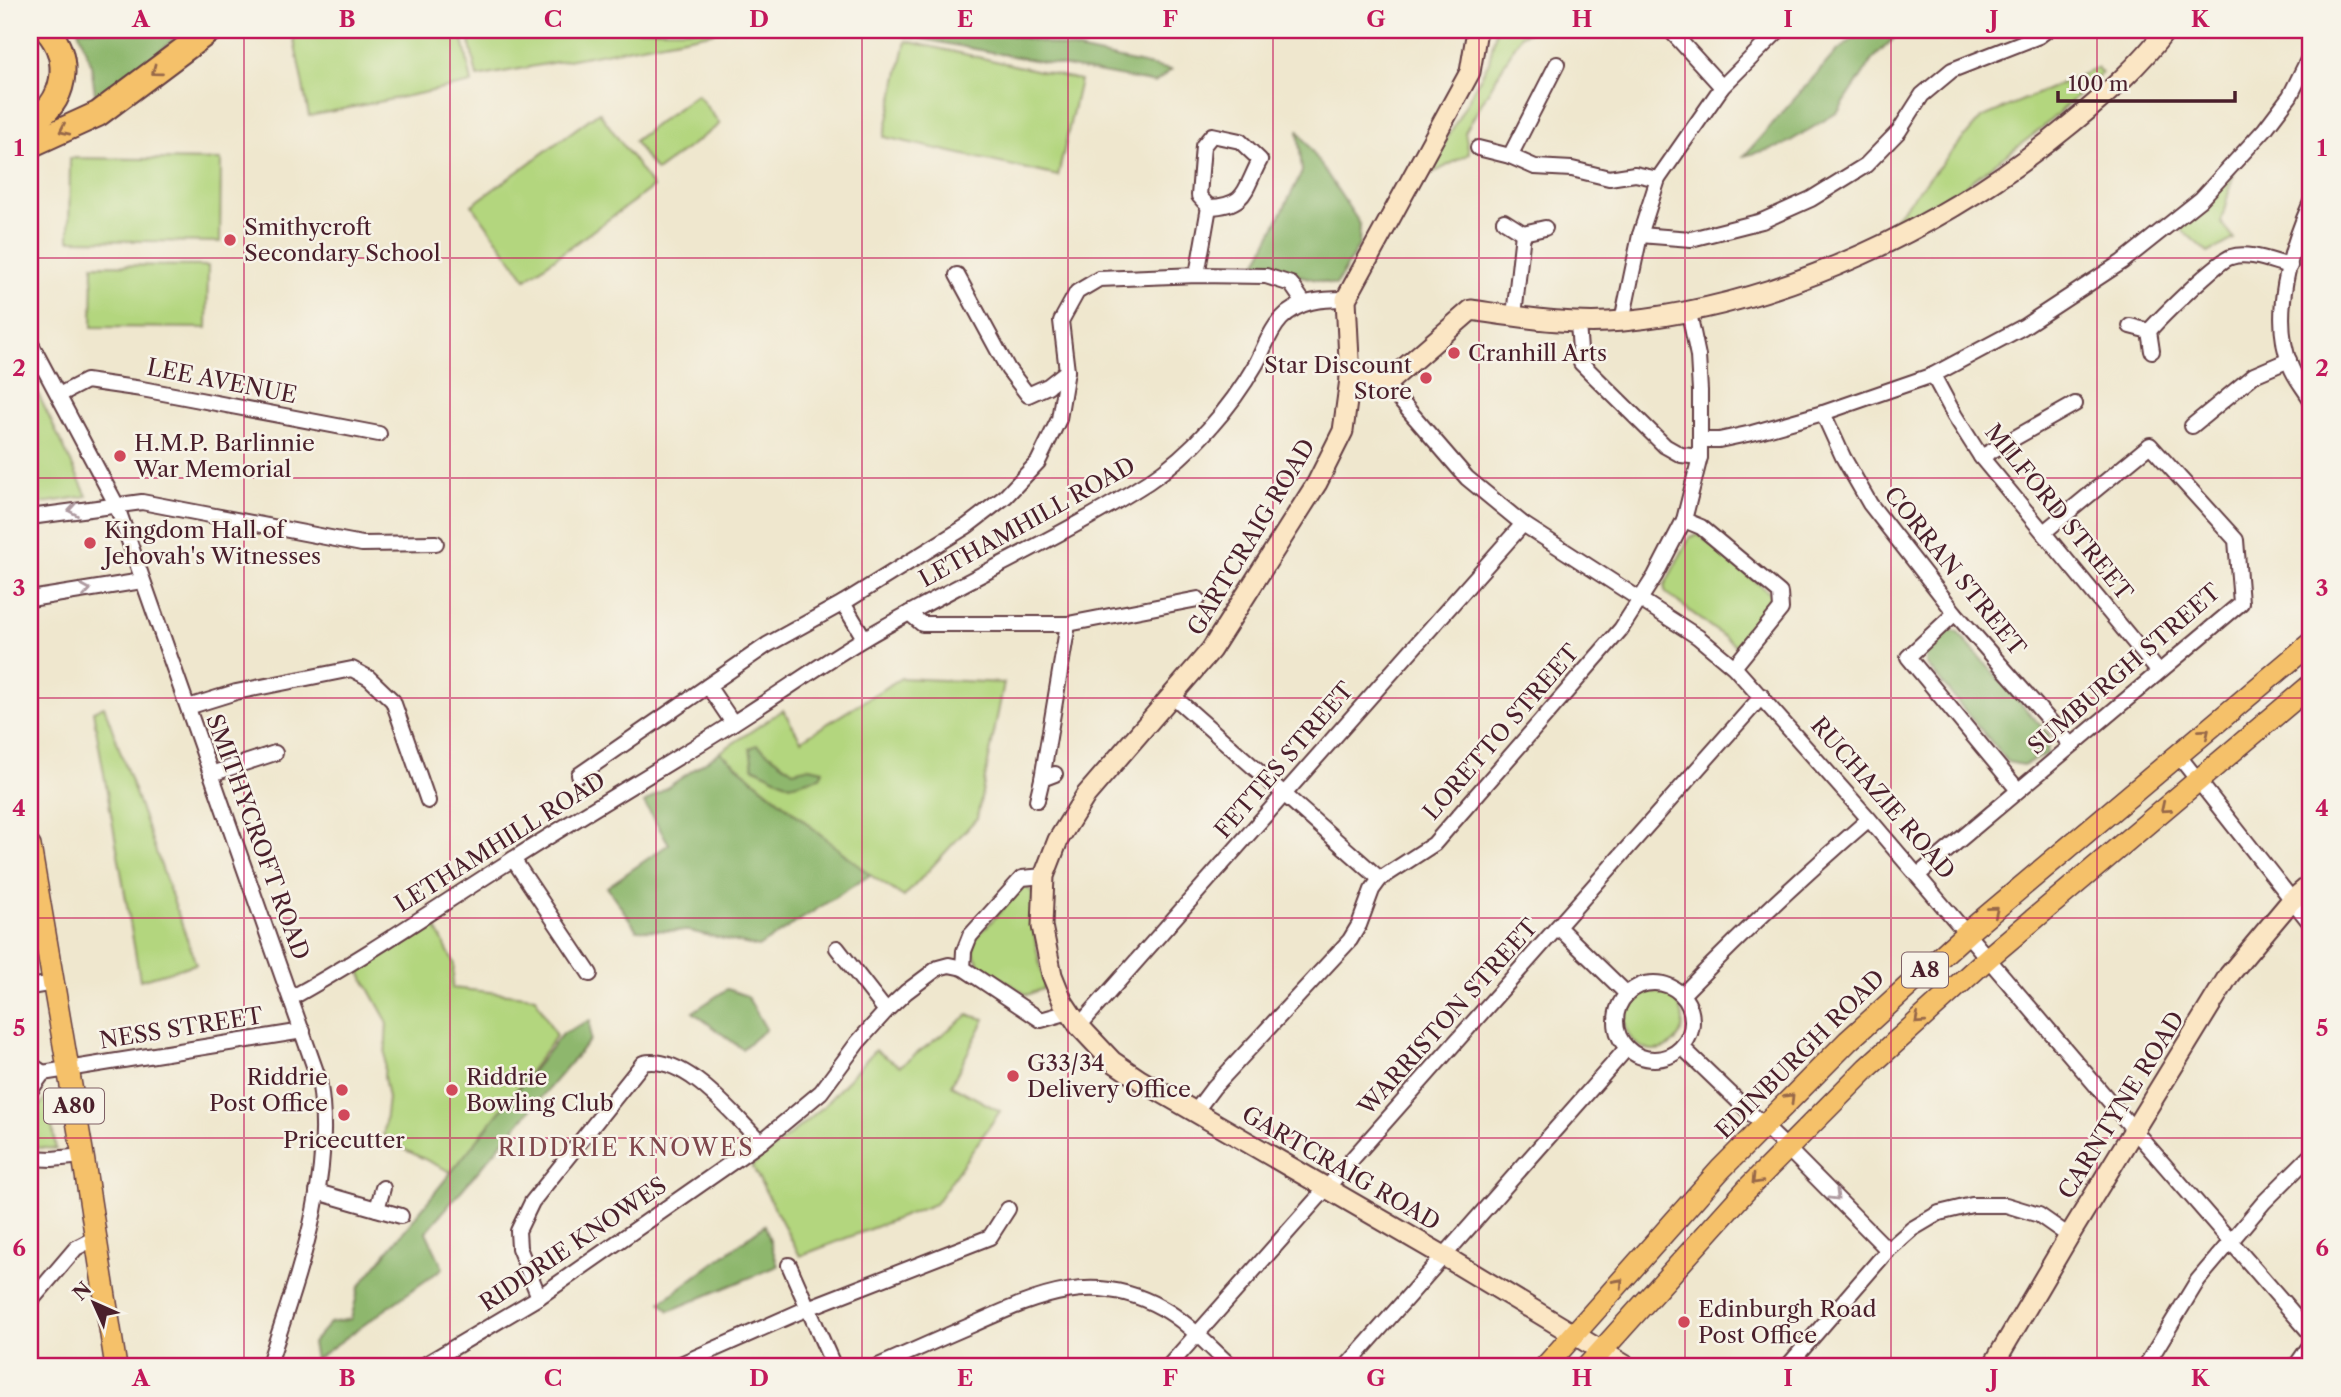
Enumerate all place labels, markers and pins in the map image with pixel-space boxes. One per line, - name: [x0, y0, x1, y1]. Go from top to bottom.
- place label: Smithycroft Secondary School: [244, 213, 441, 267]
- marker: Smithycroft Secondary School: [222, 232, 238, 248]
- place label: Cranhill Arts: [1468, 339, 1607, 367]
- marker: Cranhill Arts: [1446, 345, 1462, 361]
- place label: Star Discount Store: [1264, 351, 1412, 405]
- marker: Star Discount Store: [1418, 370, 1434, 386]
- place label: H.M.P. Barlinnie War Memorial: [133, 429, 315, 483]
- marker: H.M.P. Barlinnie War Memorial: [112, 448, 128, 464]
- place label: Kingdom Hall of Jehovah's Witnesses: [101, 516, 321, 570]
- marker: Kingdom Hall of Jehovah's Witnesses: [82, 535, 98, 551]
- place label: G33/34 Delivery Office: [1027, 1049, 1191, 1103]
- place label: Riddrie Post Office: [209, 1063, 328, 1117]
- place label: Riddrie Bowling Club: [466, 1063, 614, 1117]
- marker: G33/34 Delivery Office: [1005, 1068, 1021, 1084]
- marker: Riddrie Post Office: [334, 1082, 350, 1098]
- marker: Riddrie Bowling Club: [444, 1082, 460, 1098]
- marker: Pricecutter: [336, 1107, 352, 1123]
- place label: Pricecutter: [283, 1126, 405, 1154]
- place label: Edinburgh Road Post Office: [1698, 1295, 1876, 1349]
- marker: Edinburgh Road Post Office: [1676, 1314, 1692, 1330]

